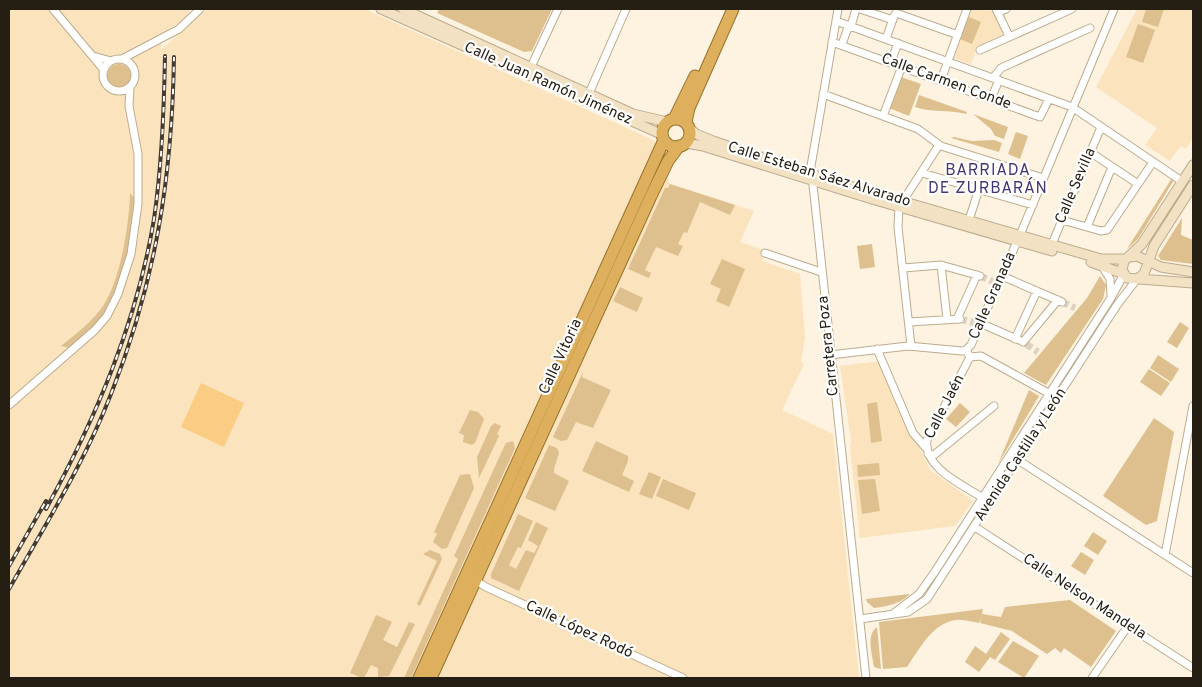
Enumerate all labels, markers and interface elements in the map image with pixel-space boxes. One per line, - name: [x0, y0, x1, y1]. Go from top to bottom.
- street label: Calle Juan Ramón Jiménez: [461, 38, 635, 130]
- street label: Calle Carmen Conde: [878, 50, 1014, 114]
- street label: Calle Esteban Sáez Alvarado: [725, 138, 913, 212]
- street label: Calle Sevilla: [1051, 145, 1101, 227]
- district label: BARRIADA DE ZURBARÁN: [928, 161, 1048, 199]
- street label: Calle Granada: [965, 249, 1021, 343]
- street label: Carretera Poza: [814, 295, 844, 397]
- street label: Calle Vitoria: [535, 316, 587, 398]
- street label: Calle Jaén: [921, 372, 969, 442]
- street label: Avenida Castilla y León: [971, 385, 1071, 525]
- street label: Calle Nelson Mandela: [1019, 550, 1149, 644]
- street label: Calle López Rodó: [522, 597, 636, 663]

